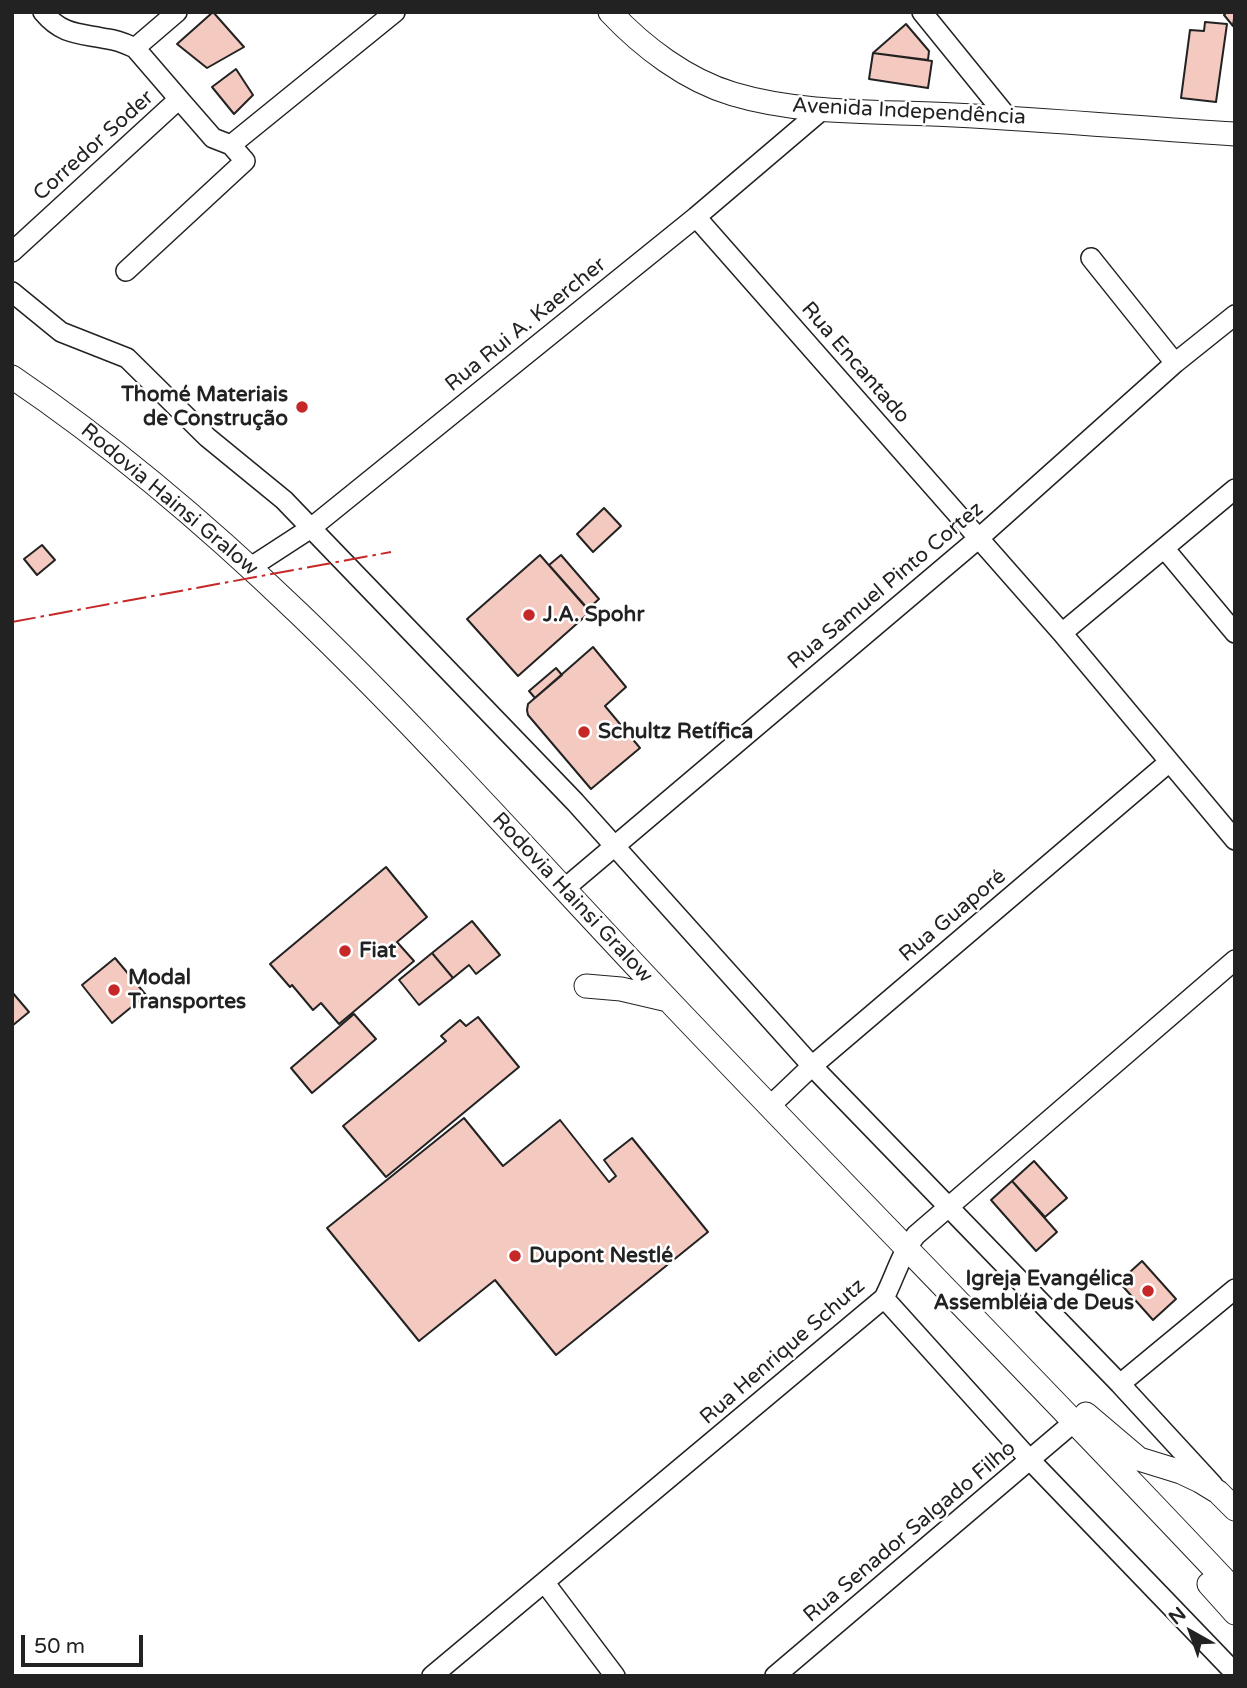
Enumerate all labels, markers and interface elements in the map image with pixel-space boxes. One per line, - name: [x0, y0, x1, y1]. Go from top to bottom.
- street label: Corredor Soder: [29, 85, 159, 207]
- street label: Avenida Independência: [791, 93, 1027, 131]
- street label: Rua Rui A. Kaercher: [441, 252, 611, 398]
- street label: Rua Encantado: [795, 297, 915, 429]
- place label: Thomé Materiais de Construção: [121, 382, 288, 432]
- marker: Thomé Materiais de Construção: [294, 399, 310, 415]
- street label: Rodovia Hainsi Gralow: [75, 418, 263, 582]
- street label: Rua Samuel Pinto Cortez: [783, 497, 989, 675]
- place label: J.A. Spohr: [543, 602, 644, 628]
- marker: J.A. Spohr: [521, 607, 537, 623]
- place label: Schultz Retífica: [598, 719, 753, 745]
- marker: Schultz Retífica: [576, 724, 592, 740]
- street label: Rodovia Hainsi Gralow: [486, 808, 658, 988]
- street label: Rua Guaporé: [895, 864, 1011, 968]
- place label: Fiat: [359, 938, 396, 964]
- marker: Fiat: [337, 943, 353, 959]
- place label: Modal Transportes: [128, 965, 246, 1015]
- marker: Modal Transportes: [106, 982, 122, 998]
- place label: Dupont Nestlé: [529, 1243, 673, 1269]
- marker: Dupont Nestlé: [507, 1248, 523, 1264]
- place label: Igreja Evangélica Assembléia de Deus: [933, 1266, 1134, 1316]
- street label: Rua Henrique Schutz: [695, 1274, 871, 1430]
- marker: Igreja Evangélica Assembléia de Deus: [1140, 1283, 1156, 1299]
- street label: Rua Senador Salgado Filho: [799, 1436, 1021, 1628]
- north arrow: [1156, 1597, 1226, 1667]
- text: N: [1165, 1603, 1190, 1629]
- scale bar: [24, 1622, 147, 1666]
- text: 50 m: [34, 1634, 85, 1659]

